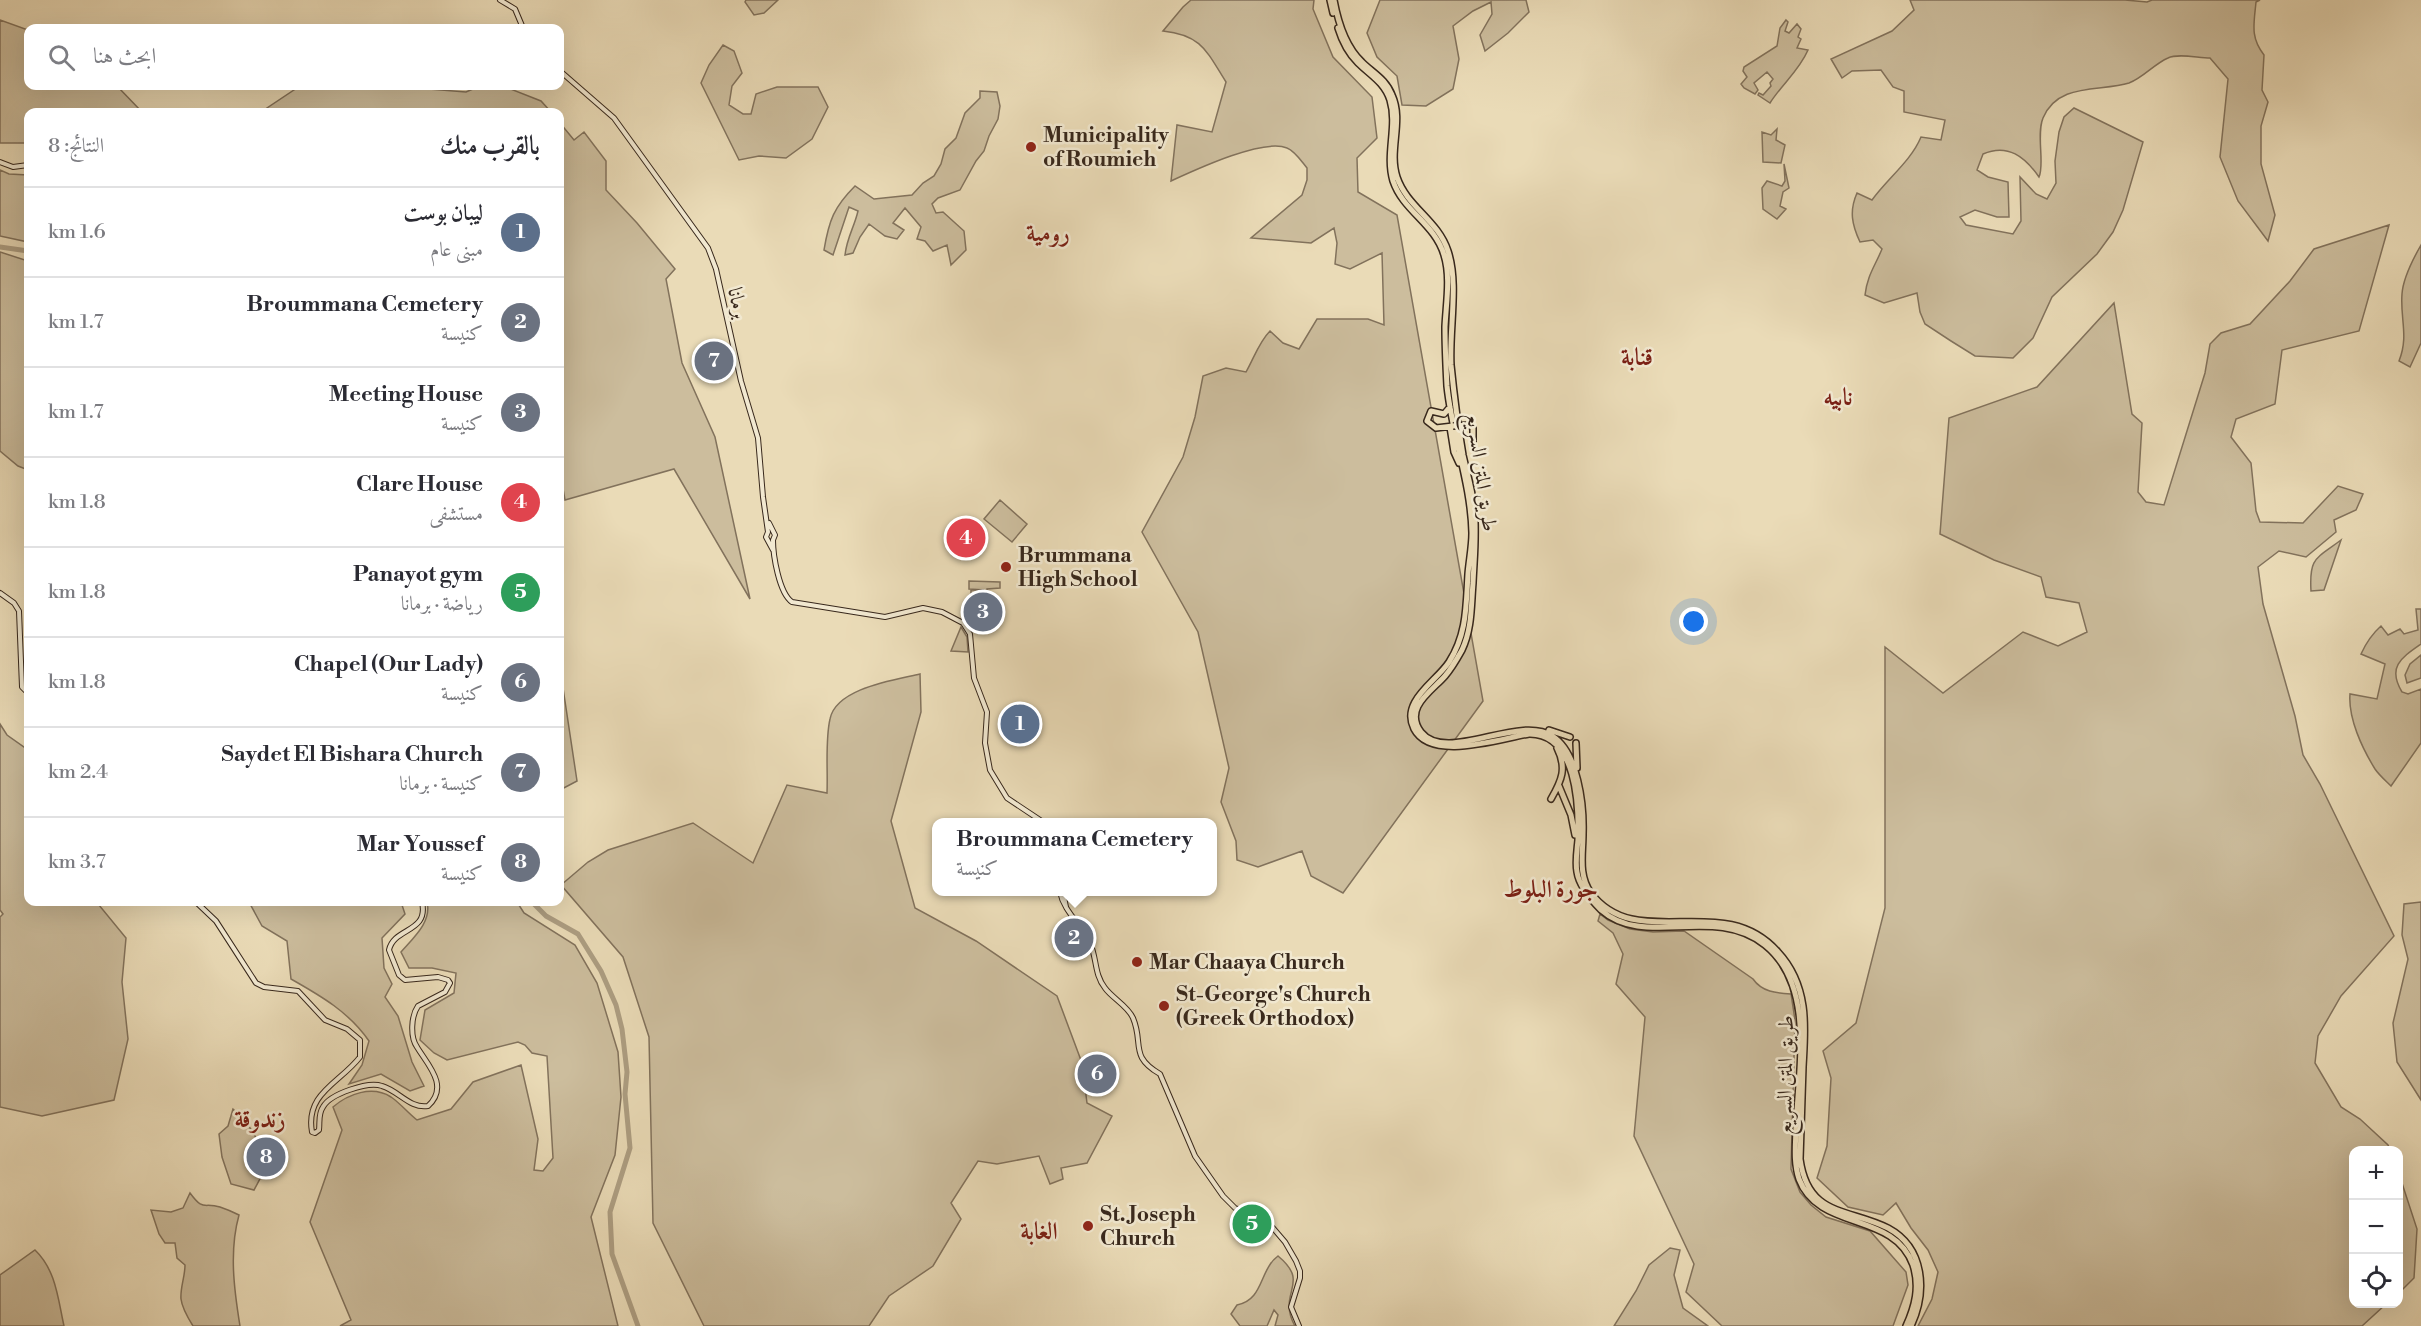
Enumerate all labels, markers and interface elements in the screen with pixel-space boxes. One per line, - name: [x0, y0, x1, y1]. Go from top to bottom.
- search box: [24, 24, 564, 90]
- icon: search: [45, 41, 78, 74]
- text: ابحث هنا: [93, 43, 156, 70]
- place label: Municipality of Roumieh: [1043, 123, 1169, 173]
- text: بالقرب منك: [440, 130, 540, 162]
- text: النتائج: 8: [48, 134, 104, 159]
- marker: Municipality of Roumieh: [1024, 140, 1038, 154]
- text: ليبان بوست: [404, 200, 483, 227]
- district label: رومية: [1026, 219, 1070, 249]
- text: 1.6 km: [48, 220, 106, 245]
- text: 1: [516, 220, 525, 245]
- text: مبنى عام: [430, 238, 483, 263]
- street label: برمانا: [721, 285, 753, 322]
- text: Broummana Cemetery: [246, 291, 483, 318]
- text: 1.7 km: [48, 310, 104, 335]
- text: 2: [514, 310, 527, 335]
- text: كنيسة: [441, 322, 483, 347]
- pin: 7: [694, 338, 734, 384]
- district label: قنابة: [1621, 343, 1653, 373]
- text: Meeting House: [329, 381, 483, 408]
- district label: نابيه: [1823, 383, 1853, 413]
- text: 1.7 km: [48, 400, 104, 425]
- text: 3: [514, 400, 527, 425]
- street label: طريق المتن السريع: [1455, 411, 1502, 534]
- text: كنيسة: [441, 412, 483, 437]
- text: Clare House: [356, 471, 483, 498]
- text: 1.8 km: [48, 490, 106, 515]
- text: 4: [514, 490, 527, 515]
- text: مستشفى: [430, 502, 483, 527]
- pin: 4: [946, 516, 986, 560]
- place label: Brummana High School: [1018, 543, 1138, 593]
- marker: Brummana High School: [999, 560, 1013, 574]
- text: Panayot gym: [353, 561, 483, 588]
- text: 1.8 km: [48, 580, 106, 605]
- text: 5: [514, 580, 527, 605]
- pin: 3: [964, 590, 1002, 634]
- text: رياضة · برمانا: [401, 592, 483, 617]
- your location: [1679, 607, 1708, 636]
- text: Chapel (Our Lady): [294, 651, 483, 678]
- text: 1.8 km: [48, 670, 106, 695]
- text: 6: [514, 670, 527, 695]
- text: كنيسة: [441, 682, 483, 707]
- pin: 1: [1000, 702, 1040, 746]
- text: Saydet El Bishara Church: [221, 741, 483, 768]
- text: 2.4 km: [48, 760, 108, 785]
- text: 7: [515, 760, 526, 785]
- text: كنيسة · برمانا: [399, 772, 483, 797]
- popup: [932, 818, 1217, 896]
- text: Broummana Cemetery: [956, 826, 1193, 853]
- text: Mar Youssef: [357, 831, 483, 858]
- text: 3.7 km: [48, 850, 106, 875]
- text: 8: [514, 850, 527, 875]
- text: كنيسة: [956, 857, 998, 882]
- text: كنيسة: [441, 862, 483, 887]
- district label: جورة البلوط: [1504, 875, 1598, 905]
- pin: 2: [1054, 916, 1094, 960]
- place label: Mar Chaaya Church: [1149, 950, 1345, 976]
- marker: Mar Chaaya Church: [1130, 955, 1144, 969]
- place label: St-George's Church (Greek Orthodox): [1176, 982, 1371, 1032]
- marker: St-George's Church (Greek Orthodox): [1157, 999, 1171, 1013]
- street label: طريق المتن السريع: [1772, 1015, 1805, 1135]
- pin: 6: [1078, 1052, 1116, 1096]
- district label: زندوقة: [235, 1105, 286, 1135]
- pin: 8: [246, 1134, 286, 1180]
- map controls: [2349, 1146, 2403, 1308]
- button: +: [2349, 1146, 2403, 1200]
- button: −: [2349, 1200, 2403, 1254]
- place label: St. Joseph Church: [1100, 1202, 1196, 1252]
- pin: 5: [1232, 1202, 1272, 1246]
- district label: الغابة: [1020, 1217, 1058, 1247]
- marker: St. Joseph Church: [1081, 1219, 1095, 1233]
- button: locate: [2349, 1254, 2403, 1308]

